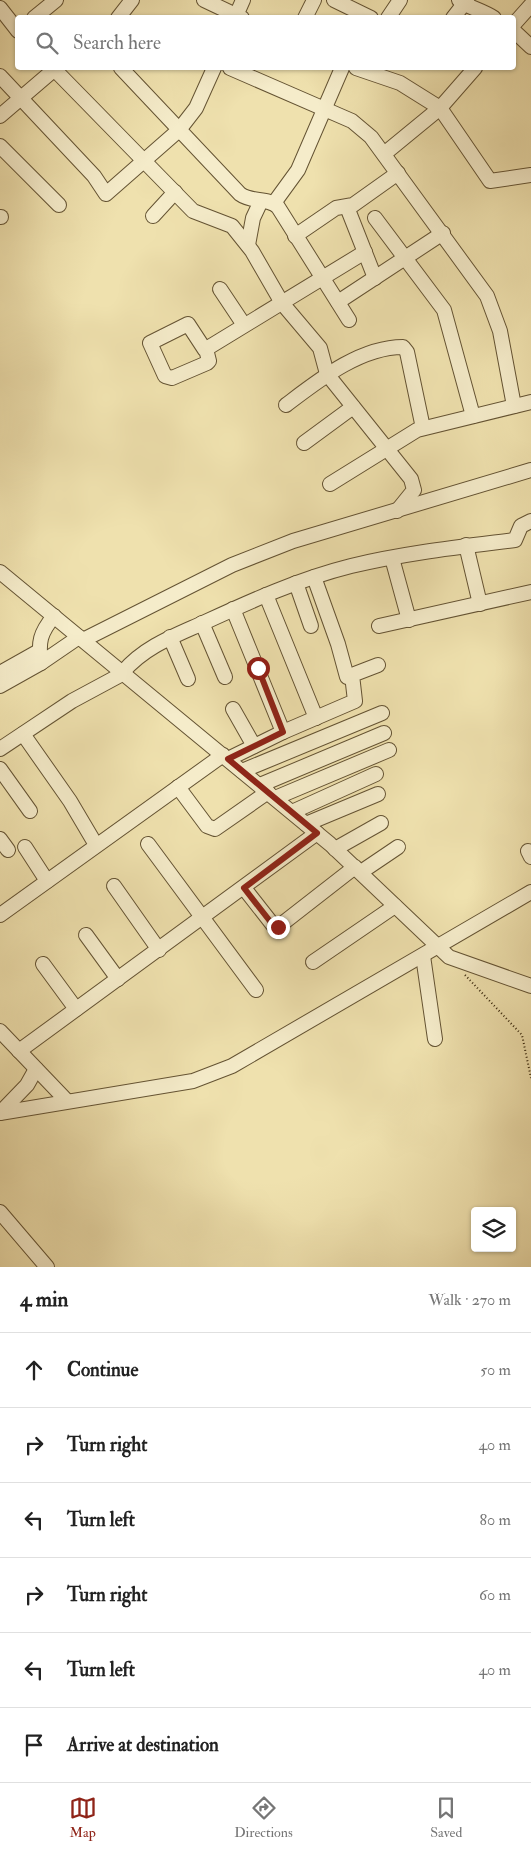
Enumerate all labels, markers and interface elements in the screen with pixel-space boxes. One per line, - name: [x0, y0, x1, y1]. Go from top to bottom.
- search box: [15, 15, 516, 70]
- icon: search: [33, 29, 61, 57]
- text: Search here: [73, 31, 161, 55]
- route start: [247, 657, 270, 680]
- route end: [267, 916, 290, 939]
- map controls: [471, 1207, 516, 1252]
- button: layers: [471, 1207, 516, 1252]
- text: 4 min: [20, 1286, 68, 1313]
- text: Walk · 270 m: [429, 1290, 511, 1310]
- icon: ahead: [20, 1356, 48, 1384]
- text: Continue: [67, 1358, 138, 1382]
- text: 50 m: [480, 1360, 511, 1380]
- icon: right: [20, 1431, 48, 1459]
- text: Turn right: [67, 1433, 147, 1457]
- text: 40 m: [478, 1435, 511, 1455]
- icon: left: [20, 1506, 48, 1534]
- text: Turn left: [67, 1508, 135, 1532]
- text: 80 m: [480, 1510, 511, 1530]
- icon: right: [20, 1581, 48, 1609]
- text: Turn right: [67, 1583, 147, 1607]
- text: 60 m: [479, 1585, 511, 1605]
- icon: left: [20, 1656, 48, 1684]
- text: Turn left: [67, 1658, 135, 1682]
- text: 40 m: [478, 1660, 511, 1680]
- icon: arrive: [20, 1731, 48, 1759]
- text: Arrive at destination: [67, 1733, 219, 1757]
- tab: Map: [69, 1794, 97, 1841]
- tab: Directions: [234, 1794, 293, 1841]
- tab: Saved: [430, 1794, 462, 1841]

